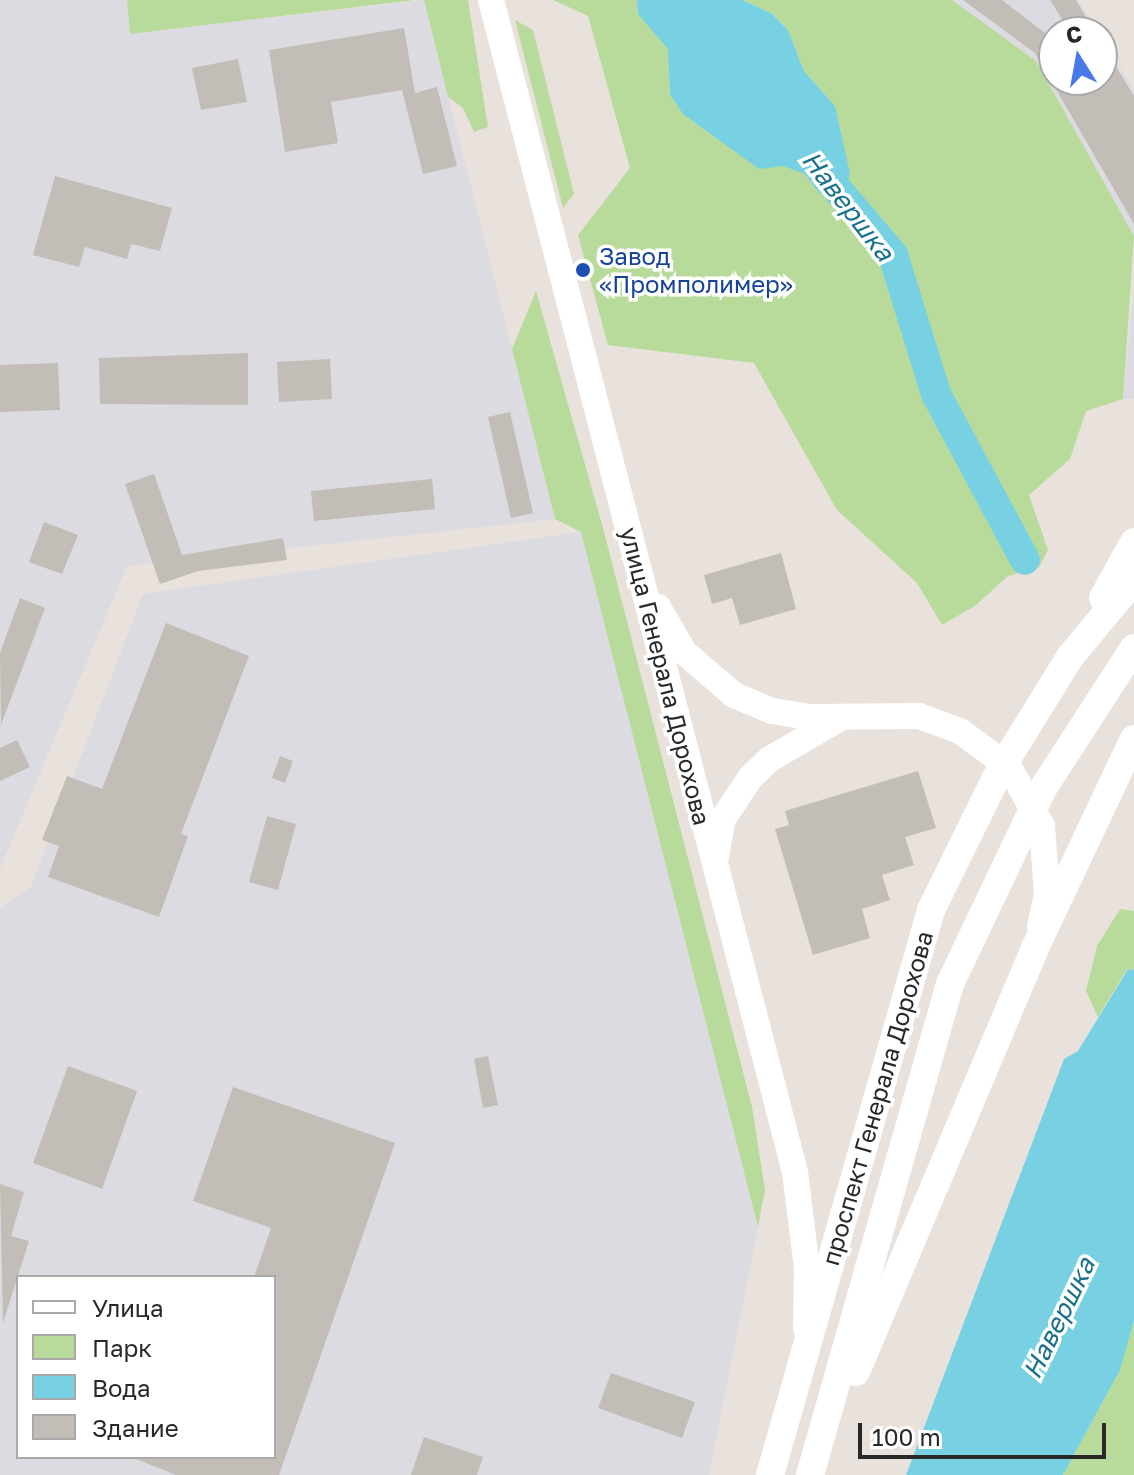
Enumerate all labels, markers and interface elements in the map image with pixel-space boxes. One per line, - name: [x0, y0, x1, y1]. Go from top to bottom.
- north arrow: [1038, 16, 1118, 96]
- text: С: [1063, 19, 1084, 49]
- water label: Навершка: [795, 145, 901, 267]
- place label: Завод «Промполимер»: [599, 242, 793, 298]
- marker: Завод «Промполимер»: [574, 261, 592, 279]
- street label: улица Генерала Дорохова: [615, 524, 717, 828]
- street label: проспект Генерала Дорохова: [815, 928, 939, 1268]
- water label: Навершка: [1016, 1252, 1102, 1384]
- legend: [16, 1275, 276, 1459]
- text: Улица: [92, 1293, 164, 1322]
- text: Парк: [92, 1333, 152, 1362]
- text: Вода: [92, 1373, 151, 1402]
- scale bar: [862, 1407, 1110, 1457]
- text: Здание: [92, 1413, 179, 1442]
- text: 100 m: [872, 1422, 941, 1451]

